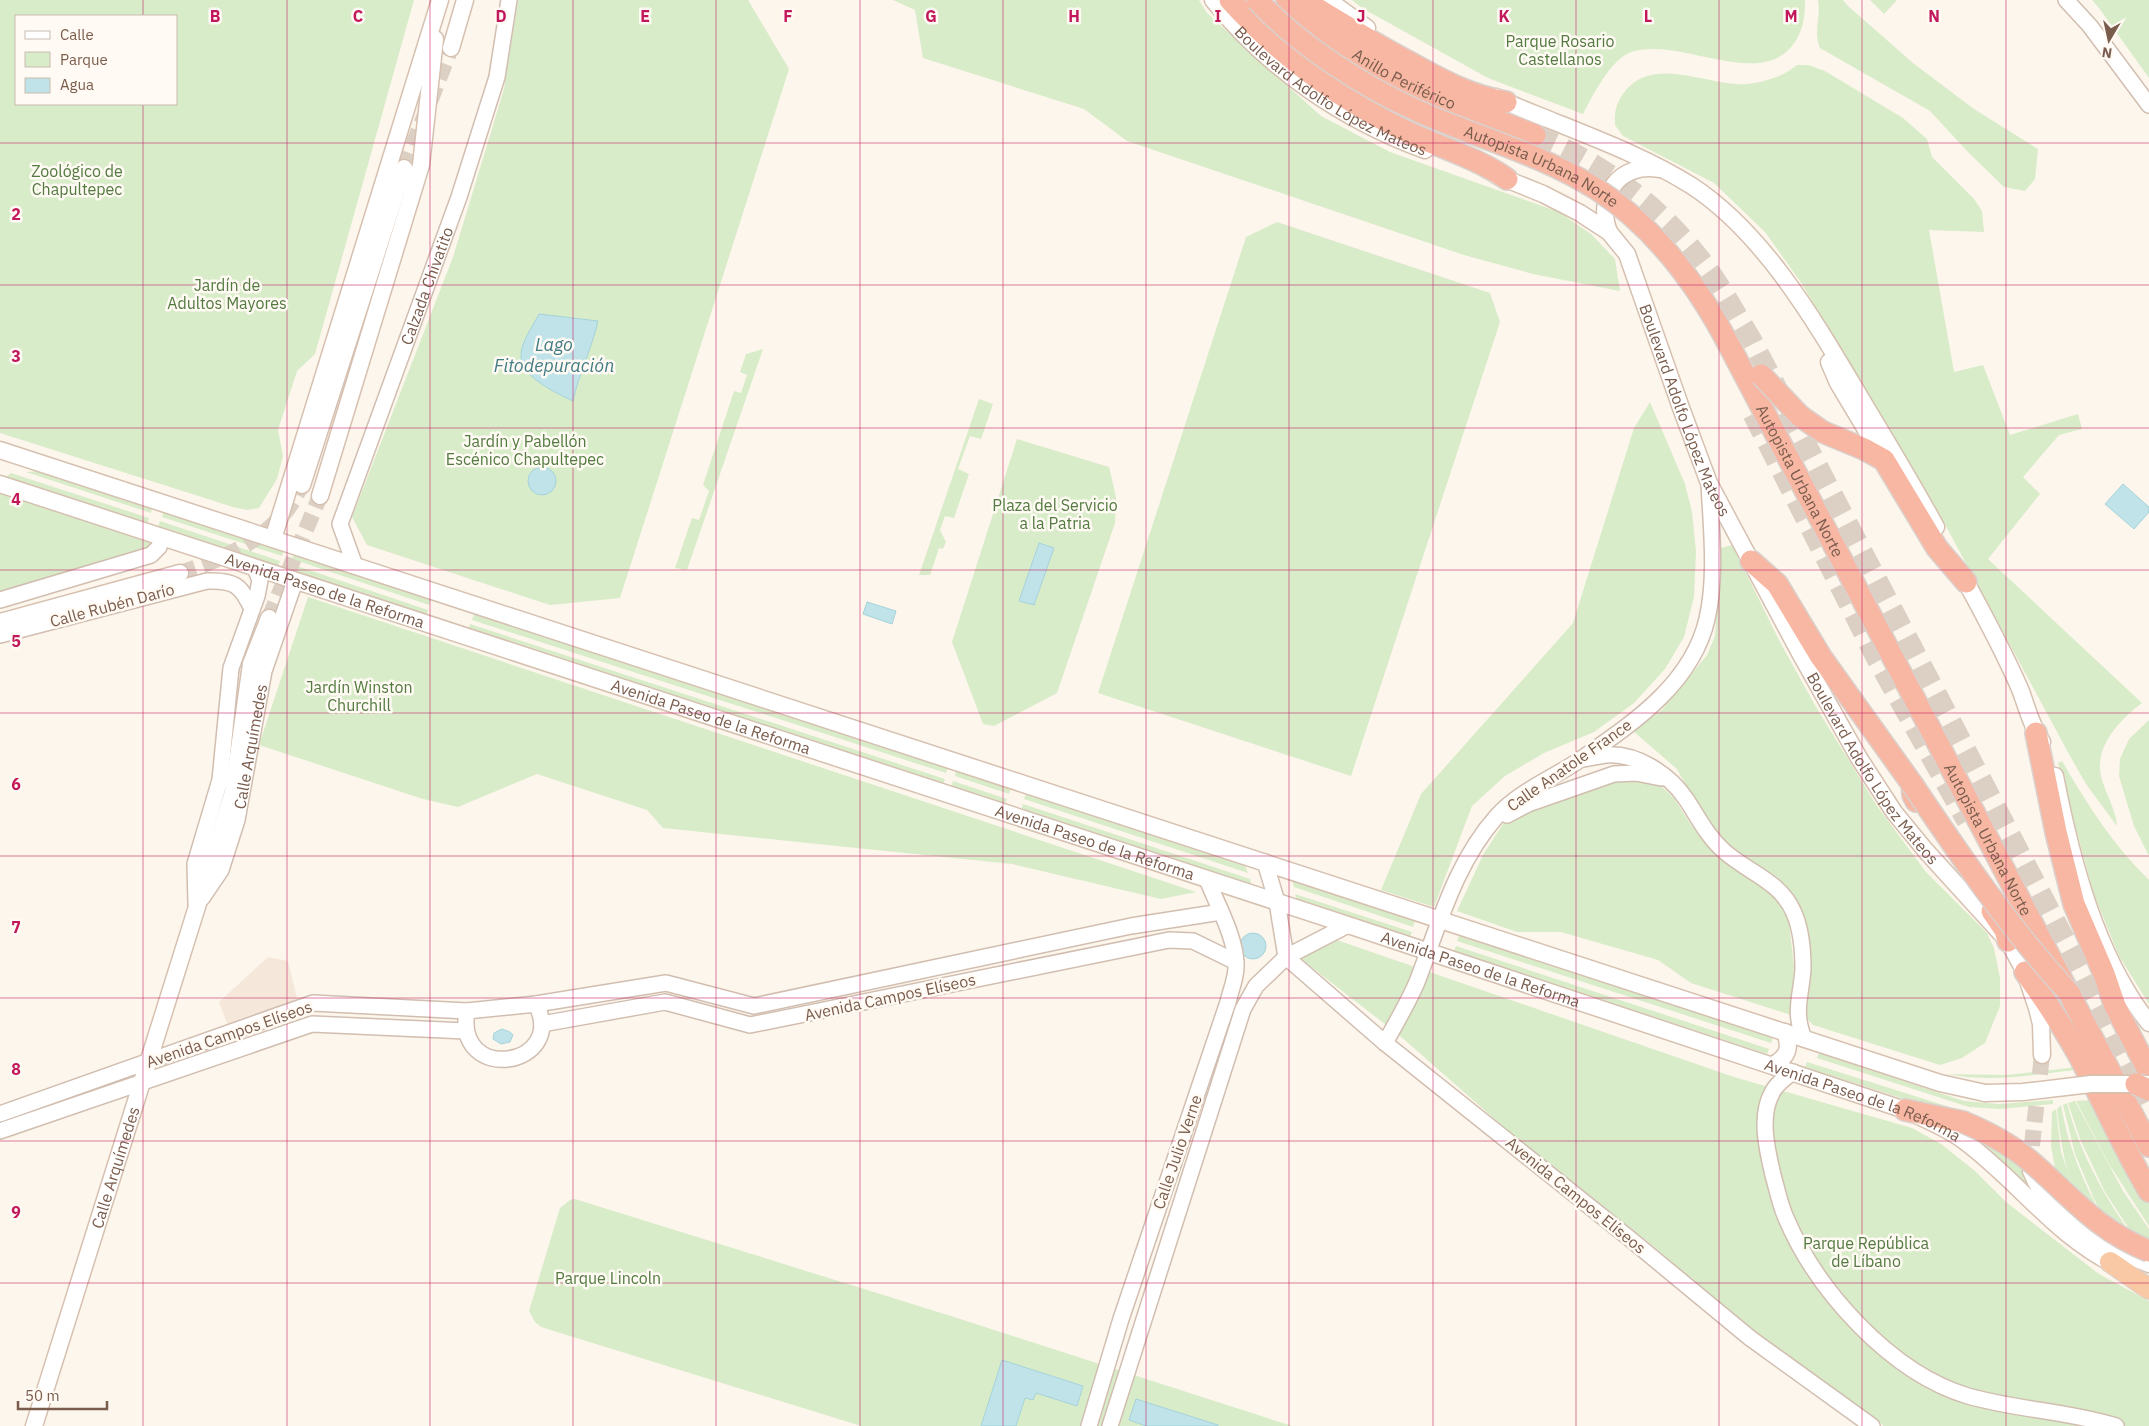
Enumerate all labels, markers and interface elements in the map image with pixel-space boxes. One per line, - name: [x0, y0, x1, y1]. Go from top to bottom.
- text: B: [210, 6, 221, 26]
- text: C: [353, 6, 363, 26]
- text: D: [495, 6, 507, 26]
- text: E: [640, 6, 650, 26]
- text: F: [783, 6, 793, 26]
- text: G: [925, 6, 937, 26]
- text: H: [1068, 6, 1080, 26]
- text: I: [1215, 6, 1222, 26]
- text: J: [1357, 6, 1365, 26]
- text: K: [1498, 6, 1510, 26]
- text: L: [1644, 6, 1652, 26]
- text: M: [1784, 6, 1798, 26]
- text: N: [1928, 6, 1940, 26]
- legend: [15, 15, 178, 105]
- north arrow: [2084, 15, 2134, 65]
- street label: Boulevard Adolfo López Mateos: [1231, 22, 1430, 160]
- text: Calle: [60, 25, 94, 44]
- park label: Parque Rosario Castellanos: [1506, 31, 1614, 69]
- text: N: [2101, 43, 2113, 63]
- street label: Anillo Periférico: [1349, 44, 1459, 113]
- text: Parque: [60, 50, 108, 69]
- text: Agua: [60, 75, 94, 94]
- street label: Autopista Urbana Norte: [1461, 121, 1623, 212]
- park label: Zoológico de Chapultepec: [31, 161, 123, 199]
- text: 2: [11, 204, 21, 224]
- street label: Calzada Chivatito: [396, 224, 457, 348]
- park label: Jardín de Adultos Mayores: [167, 275, 287, 313]
- street label: Boulevard Adolfo López Mateos: [1635, 301, 1735, 520]
- water label: Lago Fitodepuración: [494, 333, 614, 377]
- text: 3: [11, 346, 21, 366]
- street label: Autopista Urbana Norte: [1752, 401, 1848, 561]
- park label: Jardín y Pabellón Escénico Chapultepec: [446, 431, 604, 469]
- text: 4: [11, 489, 21, 509]
- park label: Plaza del Servicio a la Patria: [992, 495, 1118, 533]
- street label: Avenida Paseo de la Reforma: [223, 548, 428, 632]
- street label: Calle Rubén Darío: [48, 579, 176, 631]
- text: 5: [11, 631, 21, 651]
- street label: Boulevard Adolfo López Mateos: [1803, 669, 1943, 868]
- street label: Avenida Paseo de la Reforma: [609, 675, 814, 759]
- park label: Jardín Winston Churchill: [305, 677, 413, 715]
- street label: Calle Arquímedes: [229, 682, 271, 811]
- street label: Calle Anatole France: [1503, 714, 1635, 816]
- street label: Autopista Urbana Norte: [1940, 760, 2037, 919]
- text: 6: [11, 774, 21, 794]
- street label: Avenida Paseo de la Reforma: [993, 800, 1198, 884]
- text: 7: [11, 917, 21, 937]
- street label: Avenida Paseo de la Reforma: [1378, 927, 1583, 1012]
- street label: Avenida Campos Elíseos: [803, 969, 977, 1025]
- street label: Avenida Campos Elíseos: [143, 996, 315, 1072]
- street label: Avenida Paseo de la Reforma: [1762, 1054, 1965, 1146]
- text: 8: [11, 1059, 21, 1079]
- street label: Calle Julio Verne: [1148, 1092, 1206, 1212]
- street label: Calle Arquímedes: [87, 1104, 144, 1231]
- street label: Avenida Campos Elíseos: [1502, 1132, 1650, 1258]
- text: 9: [11, 1202, 21, 1222]
- park label: Parque República de Líbano: [1803, 1233, 1930, 1271]
- park label: Parque Lincoln: [555, 1268, 661, 1288]
- scale bar: [18, 1378, 106, 1410]
- text: 50 m: [25, 1386, 60, 1405]

